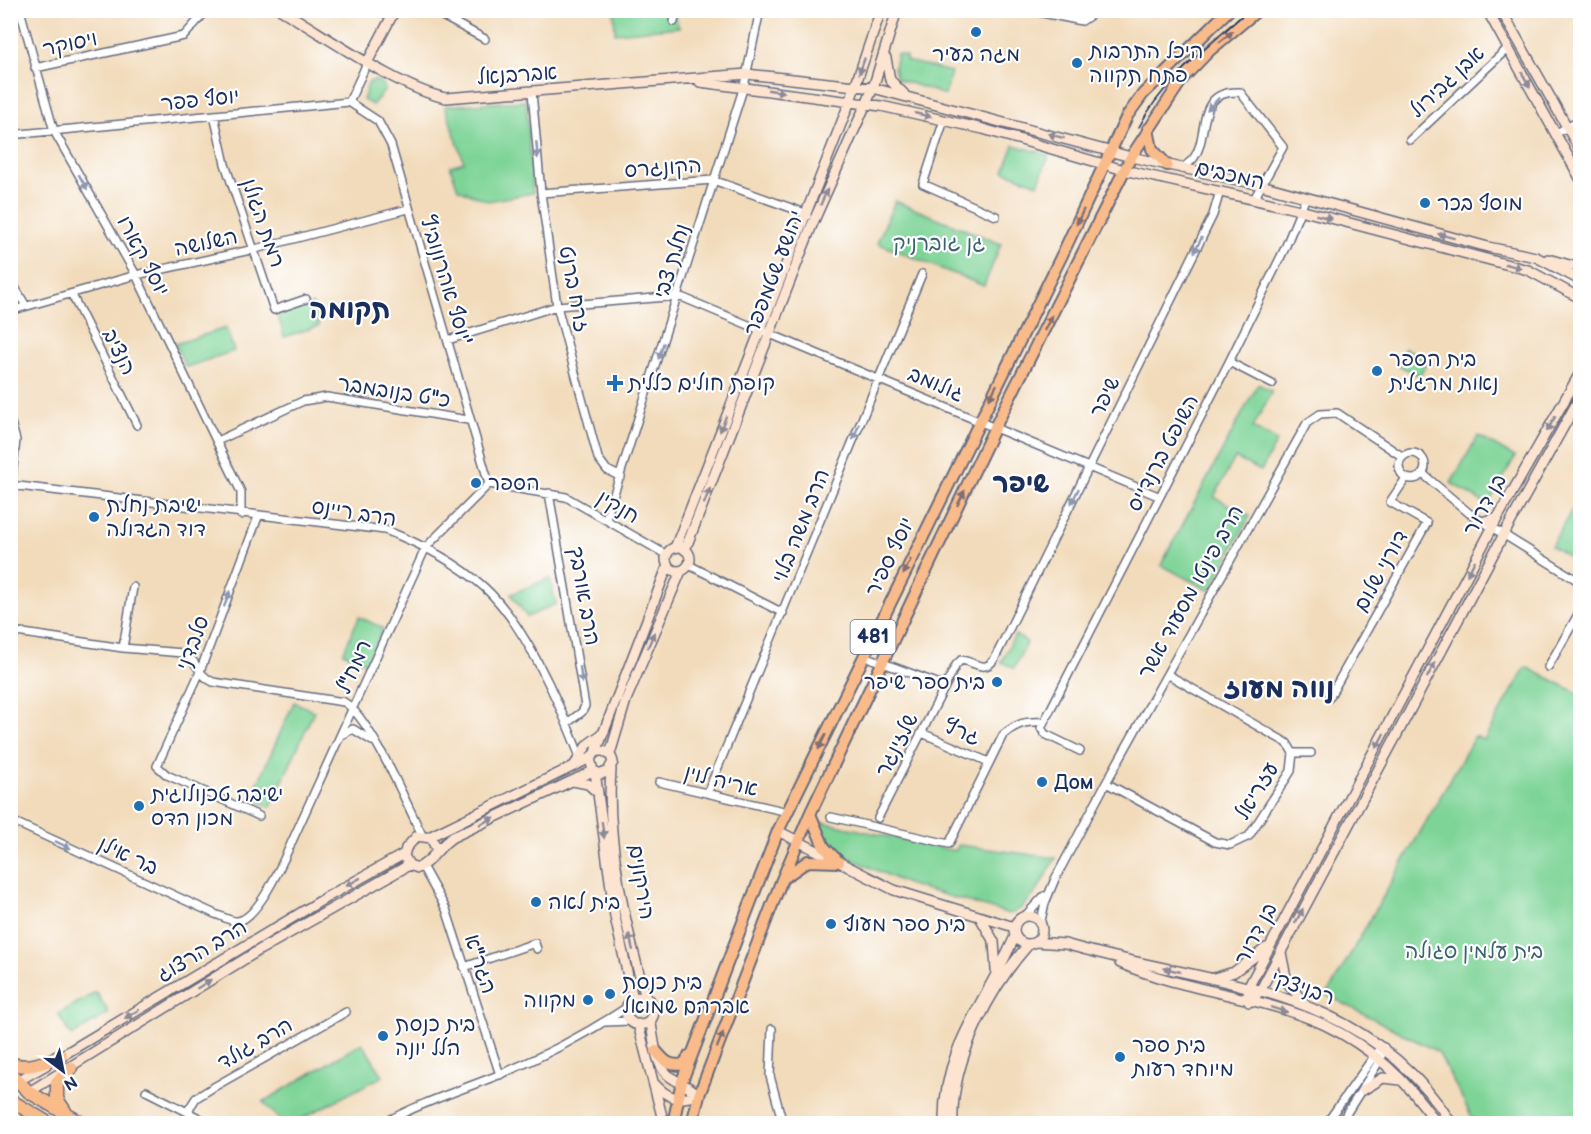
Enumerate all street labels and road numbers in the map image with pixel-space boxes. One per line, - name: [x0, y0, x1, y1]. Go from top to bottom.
- street label: ויסוקר: [40, 26, 100, 62]
- street label: אבן גבירול: [1404, 41, 1490, 123]
- street label: אברבנאל: [476, 60, 558, 90]
- street label: יוסף פפר: [160, 83, 240, 117]
- street label: הקונגרס: [623, 153, 703, 183]
- street label: המכבים: [1193, 155, 1267, 195]
- street label: רמת הגולן: [236, 175, 290, 271]
- street label: יהושע שטמפפר: [739, 207, 809, 339]
- street label: יוסף קארו: [112, 212, 174, 300]
- street label: יוסף אהרונוביץ': [414, 212, 478, 348]
- street label: נחלת צבי: [649, 221, 695, 301]
- street label: השלושה: [172, 224, 240, 262]
- street label: זרח ברנט: [553, 244, 595, 334]
- street label: הנציב: [97, 324, 141, 380]
- street label: גולומב: [905, 361, 967, 407]
- street label: כ"ט בנובמבר: [336, 371, 452, 413]
- street label: שיפר: [1085, 373, 1125, 421]
- street label: השופט ברנדייס: [1122, 390, 1204, 516]
- street label: הרב משה בלוי: [767, 465, 835, 587]
- street label: בן דרור: [1458, 470, 1512, 540]
- street label: חנקין: [592, 485, 644, 529]
- street label: הרב ריינס: [310, 494, 398, 532]
- street label: הרב פינטו מסעוד אשר: [1133, 501, 1249, 683]
- street label: יוסף ספיר: [860, 513, 920, 601]
- street label: דורני שלום: [1348, 526, 1414, 616]
- street label: הרב אורבך: [563, 545, 605, 647]
- street label: סלבדני: [171, 612, 215, 674]
- road number: 481: [850, 620, 896, 654]
- street label: רמח"ל: [331, 636, 377, 698]
- street label: שלזינגר: [870, 709, 924, 781]
- street label: גרץ: [940, 713, 984, 751]
- street label: עזריאל: [1230, 758, 1284, 824]
- street label: אריה לוין: [681, 760, 761, 802]
- street label: בר אילן: [94, 831, 162, 881]
- street label: הירקונים: [623, 843, 659, 921]
- street label: בן דרור: [1229, 899, 1283, 969]
- street label: הרב הרצוג: [152, 914, 252, 988]
- street label: הגר"א: [459, 931, 501, 997]
- street label: רבניצקי: [1268, 965, 1338, 1011]
- street label: הרב גולד: [213, 1013, 297, 1075]

